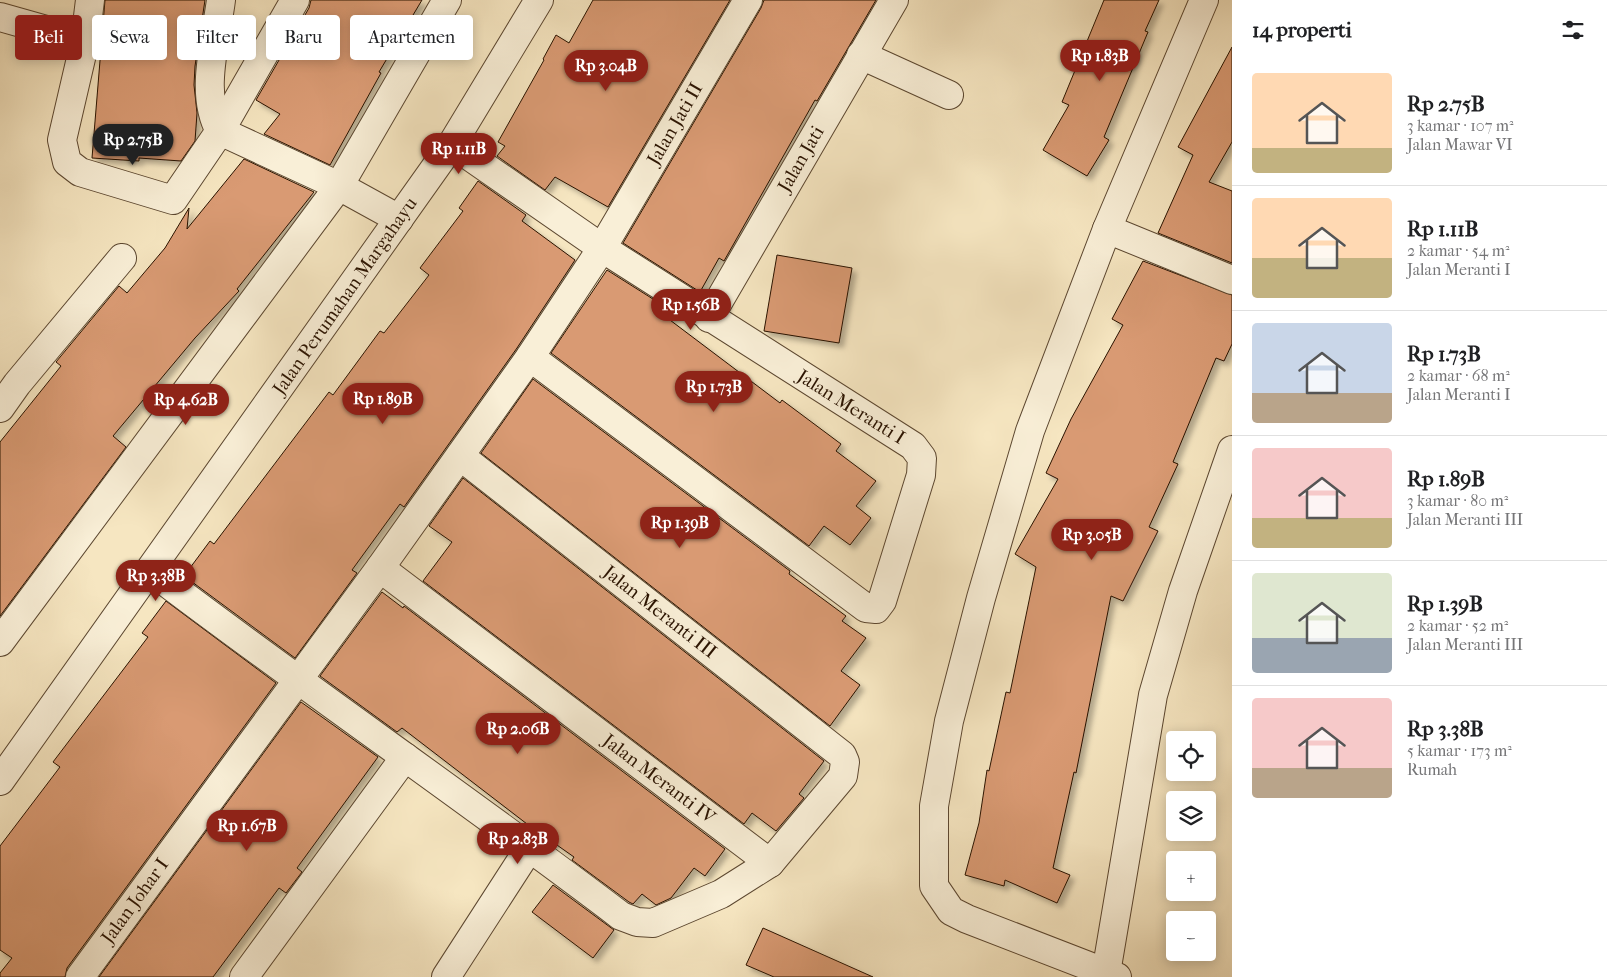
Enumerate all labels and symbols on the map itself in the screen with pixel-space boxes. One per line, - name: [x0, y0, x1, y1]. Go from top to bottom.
- pin: Rp 1.83B: [1048, 39, 1152, 82]
- pin: Rp 3.04B: [554, 49, 658, 92]
- street label: Jalan Jati II: [642, 79, 707, 171]
- street label: Jalan Jati: [772, 122, 829, 198]
- pin: Rp 2.75B: [81, 124, 185, 166]
- pin: Rp 1.11B: [407, 132, 511, 175]
- street label: Jalan Perumahan Margahayu: [267, 193, 422, 401]
- pin: Rp 1.56B: [639, 288, 743, 331]
- street label: Jalan Meranti I: [791, 364, 909, 449]
- pin: Rp 1.73B: [662, 370, 766, 413]
- pin: Rp 1.89B: [331, 382, 435, 425]
- pin: Rp 4.62B: [134, 384, 238, 426]
- pin: Rp 1.39B: [628, 506, 732, 549]
- pin: Rp 3.05B: [1040, 518, 1144, 561]
- pin: Rp 3.38B: [104, 560, 208, 602]
- street label: Jalan Meranti III: [597, 560, 721, 663]
- pin: Rp 2.06B: [466, 712, 570, 755]
- street label: Jalan Meranti IV: [597, 728, 720, 829]
- pin: Rp 1.67B: [195, 810, 299, 852]
- pin: Rp 2.83B: [466, 822, 570, 865]
- street label: Jalan Johar I: [96, 854, 173, 950]

